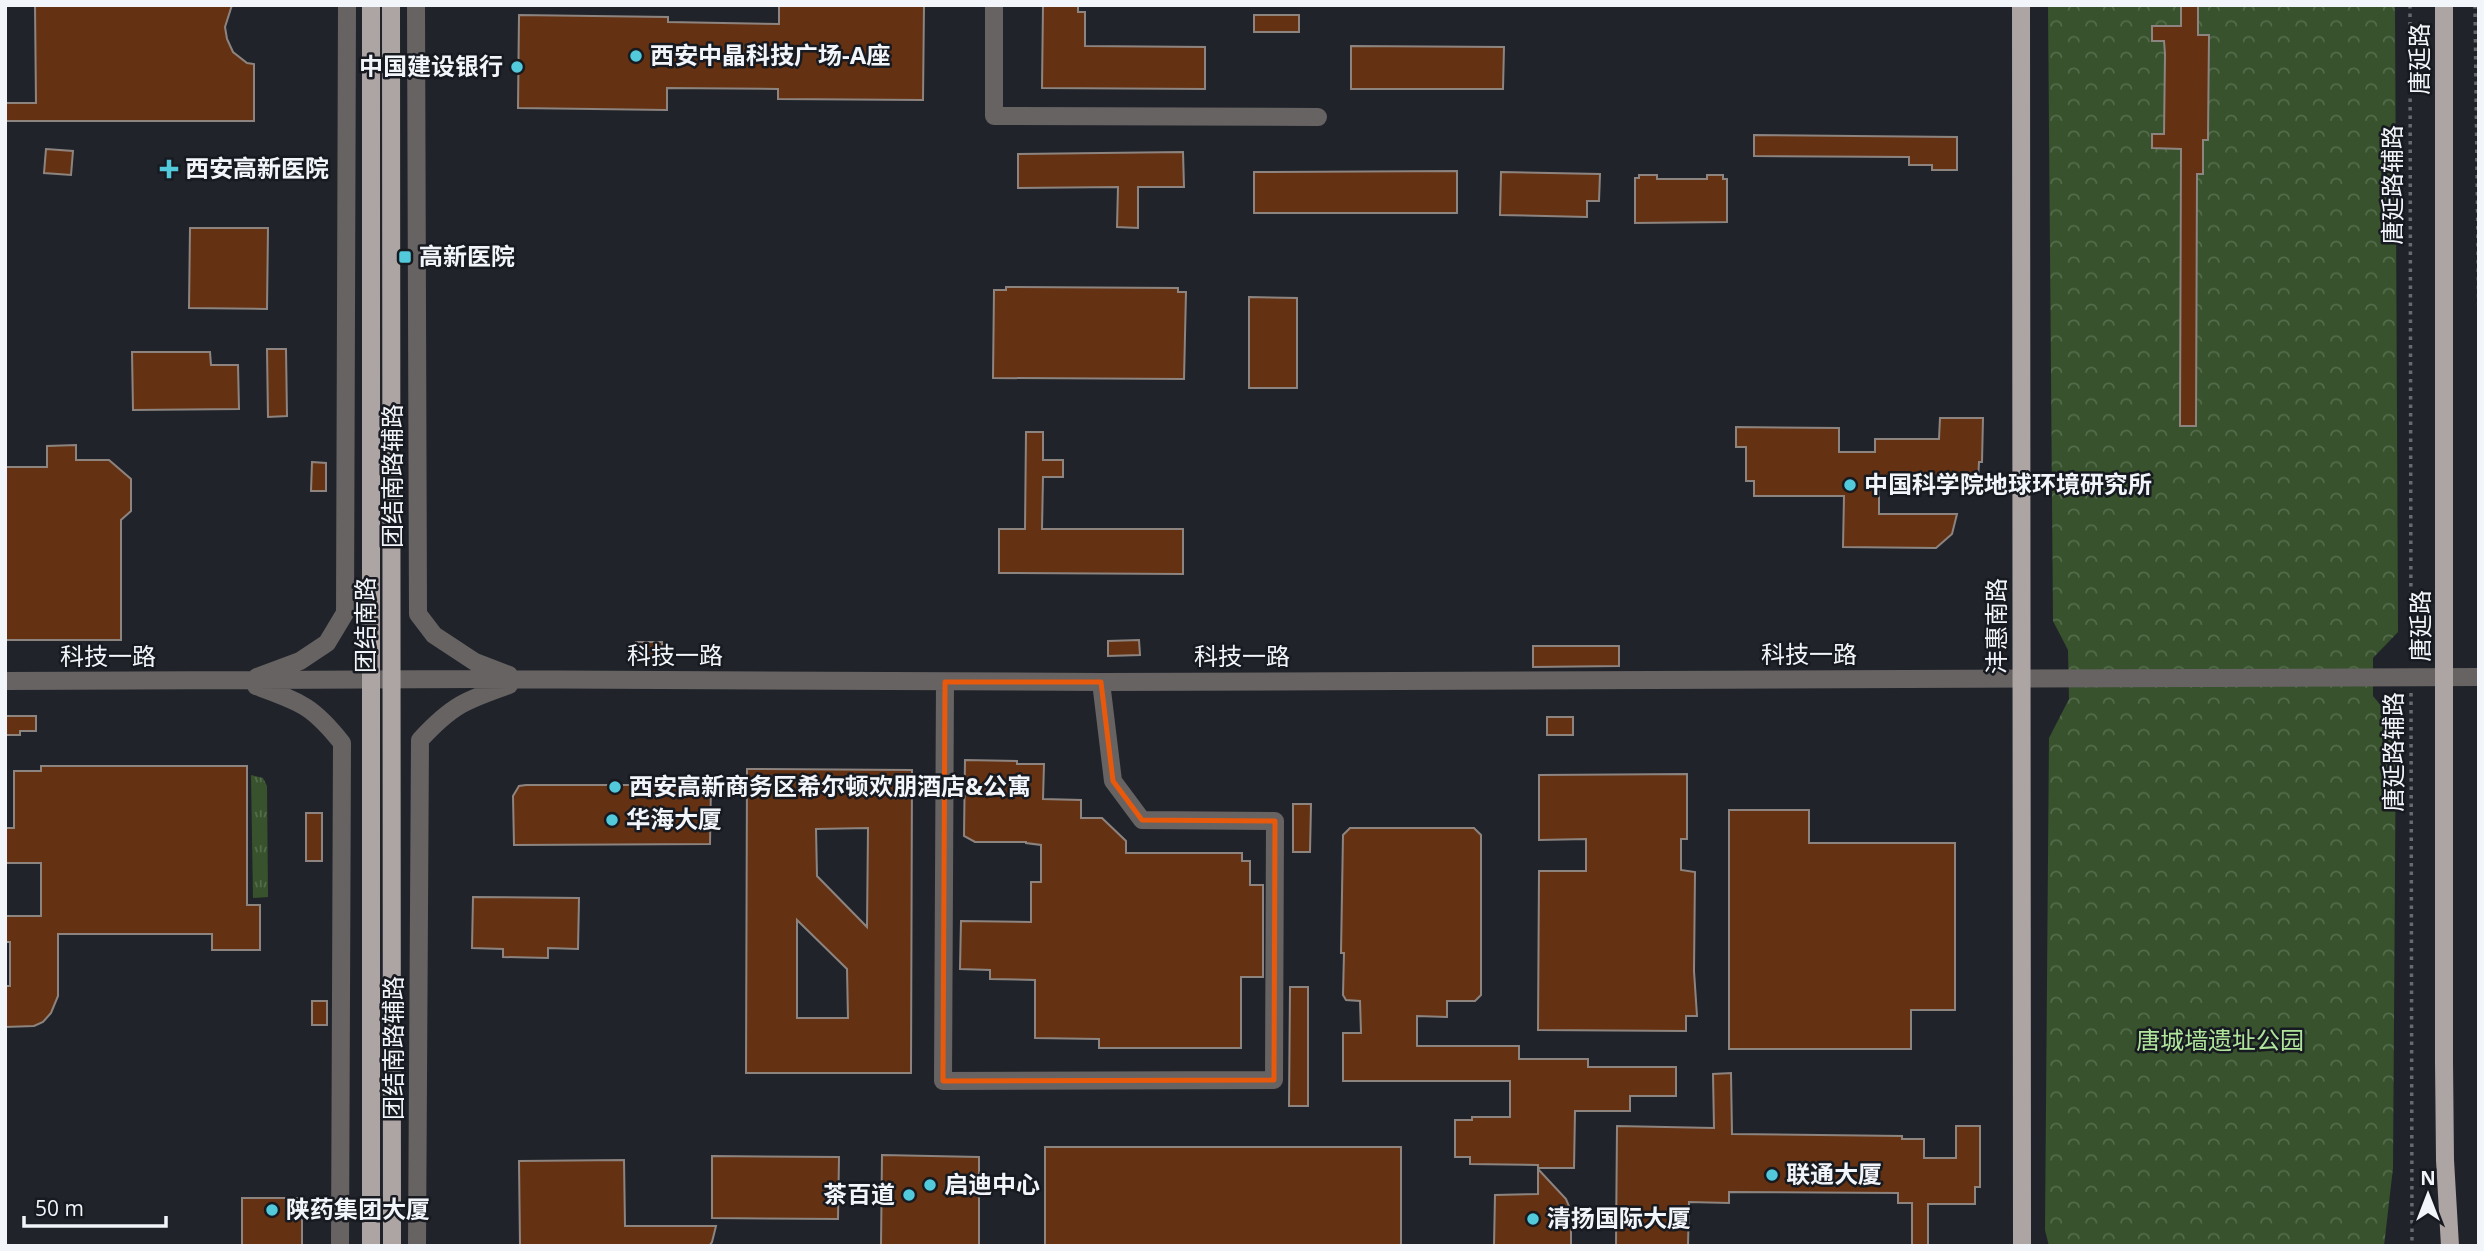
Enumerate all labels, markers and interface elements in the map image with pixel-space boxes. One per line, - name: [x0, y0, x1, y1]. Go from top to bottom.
- street label: 唐延路: [2402, 23, 2435, 95]
- place label: 西安中晶科技广场-A座: [650, 38, 890, 71]
- marker: 西安中晶科技广场-A座: [628, 48, 644, 64]
- place label: 中国建设银行: [359, 49, 503, 82]
- marker: 中国建设银行: [509, 59, 525, 75]
- street label: 唐延路辅路: [2375, 125, 2408, 245]
- place label: 西安高新医院: [185, 151, 329, 184]
- marker: 西安高新医院: [159, 159, 179, 179]
- place label: 高新医院: [419, 239, 515, 272]
- marker: 高新医院: [397, 249, 413, 265]
- street label: 团结南路辅路: [375, 404, 408, 548]
- place label: 中国科学院地球环境研究所: [1864, 467, 2152, 500]
- marker: 中国科学院地球环境研究所: [1842, 477, 1858, 493]
- street label: 团结南路: [348, 577, 381, 673]
- street label: 沣惠南路: [1979, 578, 2012, 674]
- street label: 唐延路: [2403, 590, 2436, 662]
- street label: 科技一路: [1761, 637, 1857, 670]
- street label: 科技一路: [627, 638, 723, 671]
- street label: 科技一路: [60, 639, 156, 672]
- street label: 科技一路: [1194, 639, 1290, 672]
- street label: 唐延路辅路: [2376, 692, 2409, 812]
- place label: 西安高新商务区希尔顿欢朋酒店&公寓: [629, 769, 1031, 802]
- marker: 西安高新商务区希尔顿欢朋酒店&公寓: [607, 779, 623, 795]
- place label: 华海大厦: [626, 802, 722, 835]
- marker: 华海大厦: [604, 812, 620, 828]
- street label: 团结南路辅路: [376, 976, 409, 1120]
- park label: 唐城墙遗址公园: [2136, 1023, 2304, 1056]
- place label: 联通大厦: [1786, 1157, 1882, 1190]
- north arrow: [2393, 1160, 2463, 1230]
- text: N: [2420, 1165, 2436, 1191]
- place label: 启迪中心: [944, 1167, 1040, 1200]
- marker: 联通大厦: [1764, 1167, 1780, 1183]
- place label: 茶百道: [823, 1177, 895, 1210]
- marker: 启迪中心: [922, 1177, 938, 1193]
- scale bar: [24, 1184, 166, 1228]
- marker: 茶百道: [901, 1187, 917, 1203]
- place label: 陕药集团大厦: [286, 1192, 430, 1225]
- text: 50 m: [35, 1194, 84, 1222]
- place label: 清扬国际大厦: [1547, 1201, 1691, 1234]
- marker: 陕药集团大厦: [264, 1202, 280, 1218]
- marker: 清扬国际大厦: [1525, 1211, 1541, 1227]

